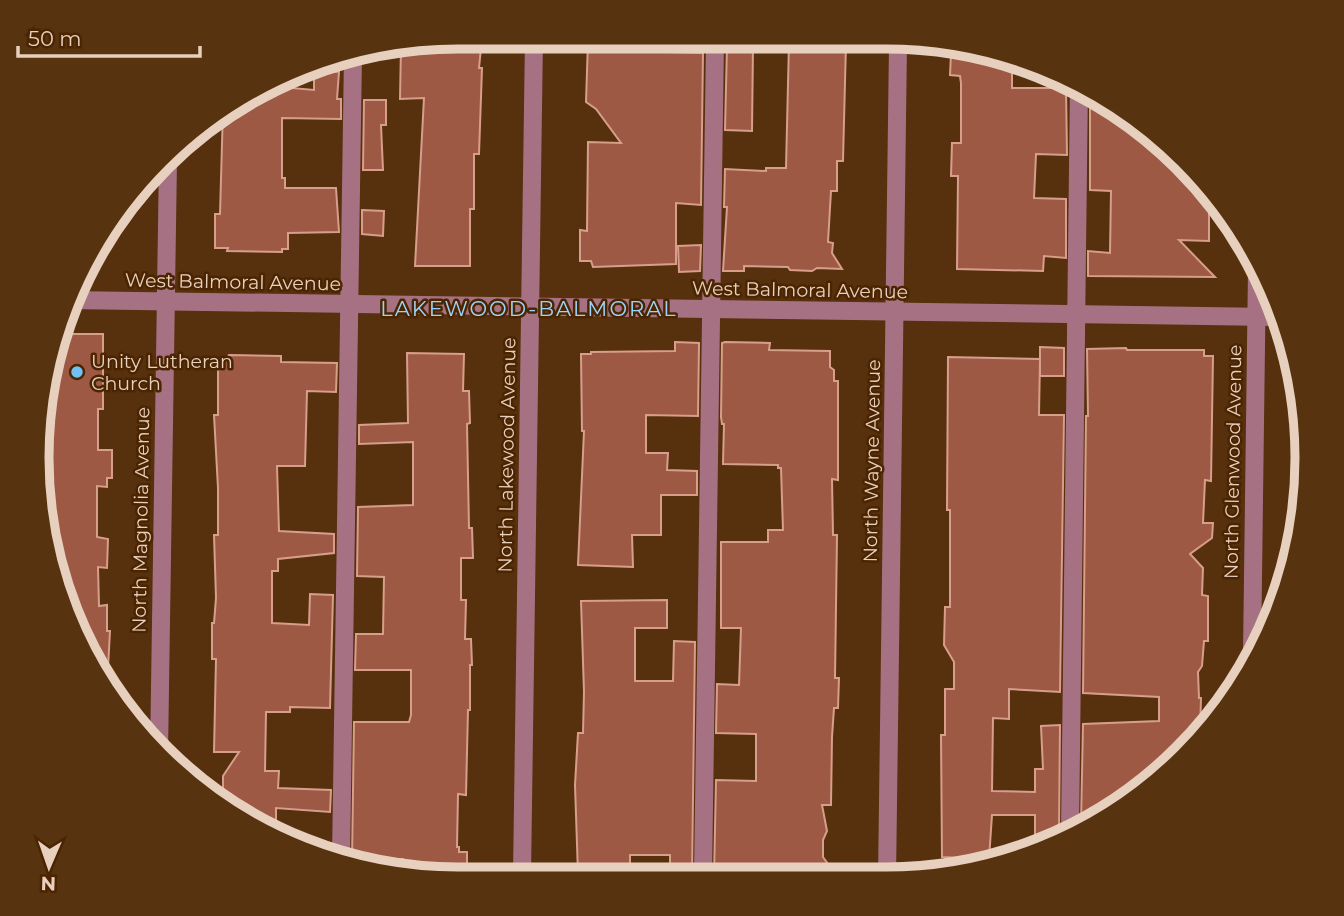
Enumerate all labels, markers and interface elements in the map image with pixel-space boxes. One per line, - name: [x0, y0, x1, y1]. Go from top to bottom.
- scale bar: [18, 14, 200, 58]
- text: 50 m: [28, 26, 82, 51]
- street label: West Balmoral Avenue: [125, 269, 341, 295]
- street label: West Balmoral Avenue: [692, 277, 908, 303]
- district label: LAKEWOOD-BALMORAL: [380, 296, 678, 321]
- street label: North Lakewood Avenue: [493, 337, 521, 573]
- street label: North Glenwood Avenue: [1219, 345, 1247, 579]
- place label: Unity Lutheran Church: [91, 350, 233, 395]
- street label: North Wayne Avenue: [859, 359, 885, 563]
- marker: Unity Lutheran Church: [69, 364, 85, 380]
- street label: North Magnolia Avenue: [128, 407, 154, 633]
- north arrow: [14, 832, 84, 902]
- text: N: [40, 872, 57, 895]

